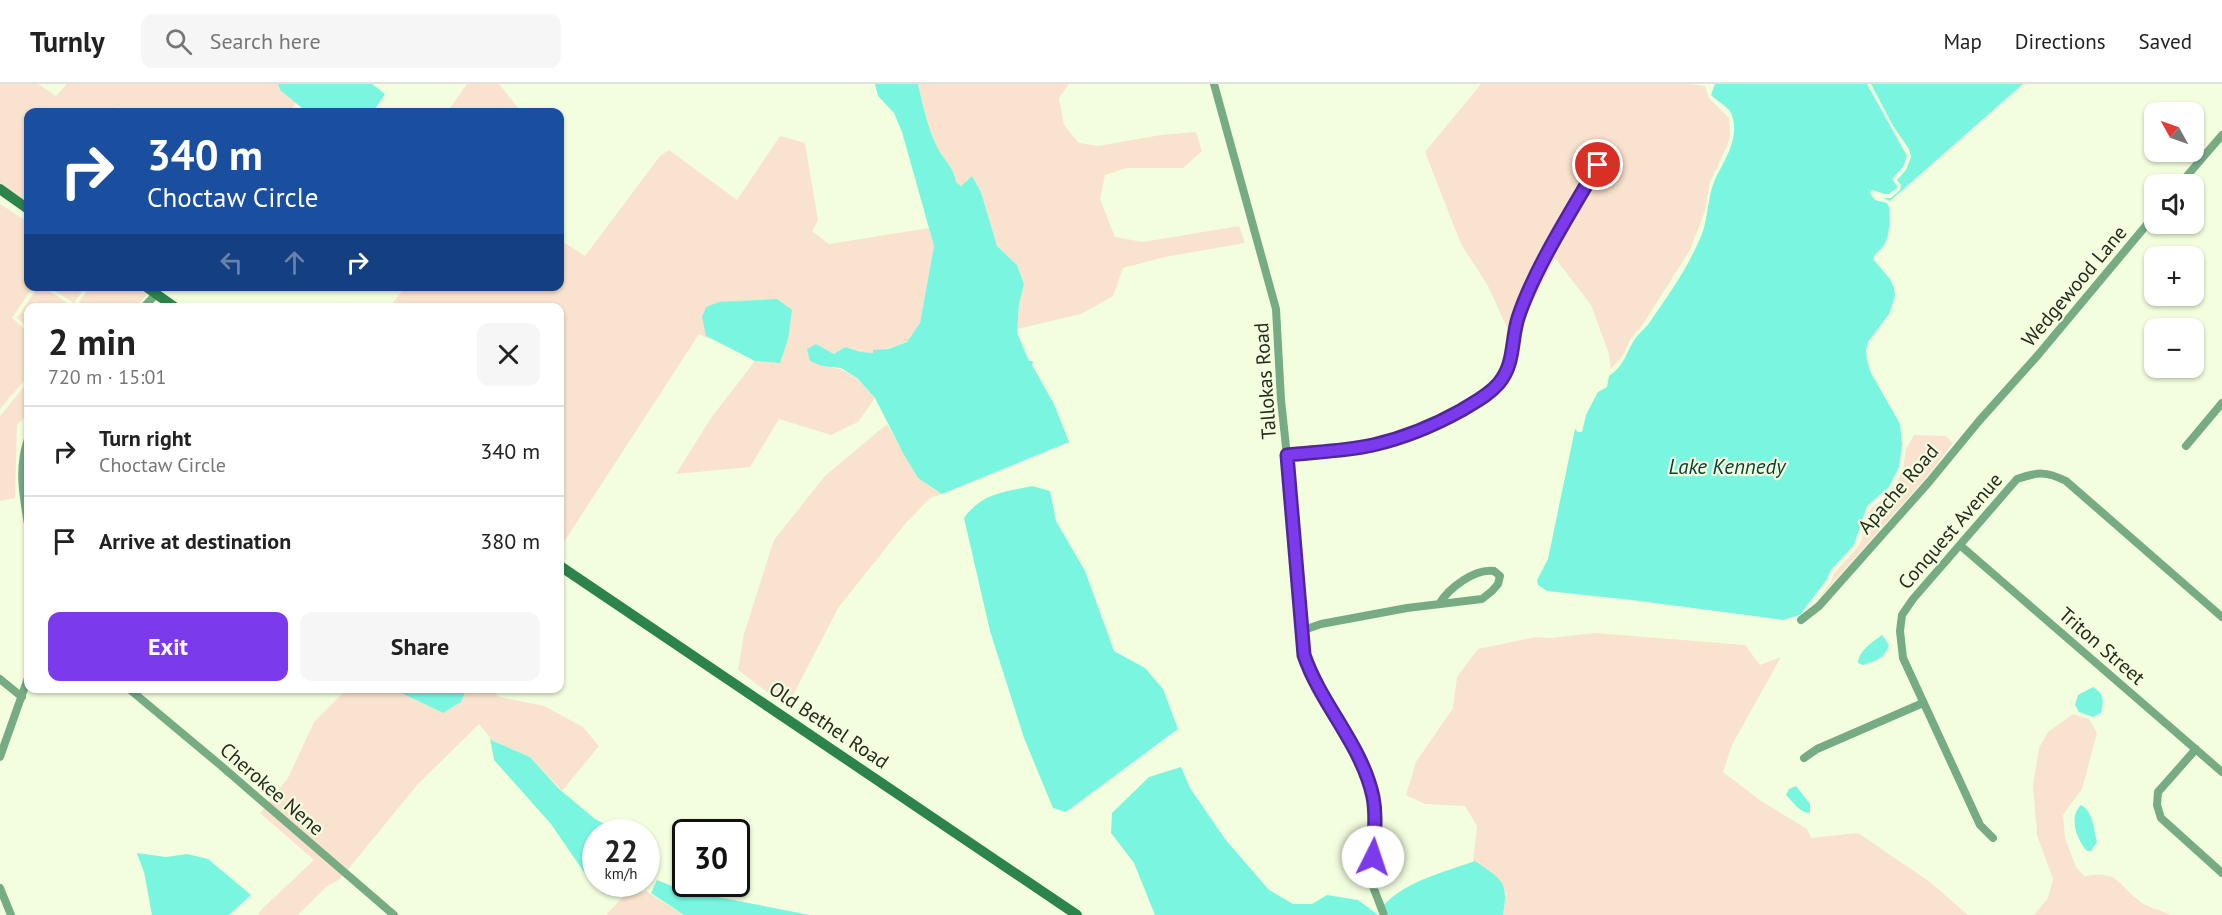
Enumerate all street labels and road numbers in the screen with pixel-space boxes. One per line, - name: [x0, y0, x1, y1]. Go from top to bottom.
- street label: Wedgewood Lane: [2016, 220, 2132, 352]
- street label: Tallokas Road: [1248, 322, 1282, 440]
- street label: Apache Road: [1852, 439, 1944, 539]
- street label: Conquest Avenue: [1892, 467, 2008, 595]
- street label: Triton Street: [2054, 601, 2151, 691]
- street label: Old Bethel Road: [764, 675, 894, 775]
- street label: Cherokee Nene: [215, 737, 329, 841]

